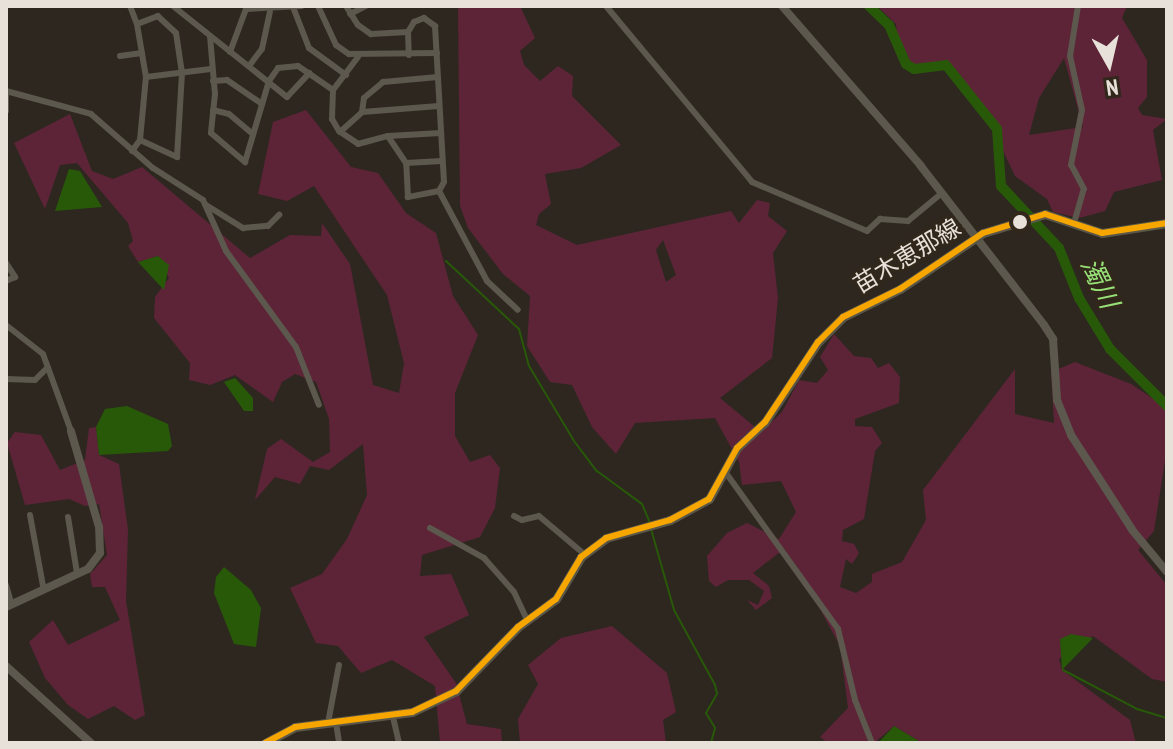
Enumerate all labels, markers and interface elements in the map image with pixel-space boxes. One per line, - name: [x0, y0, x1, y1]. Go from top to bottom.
- north arrow: [1069, 24, 1149, 104]
- text: N: [1105, 73, 1120, 102]
- street label: 苗木恵那線: [848, 213, 966, 299]
- unlabelled marker: [1012, 214, 1028, 230]
- water label: 濁川: [1075, 253, 1125, 313]

